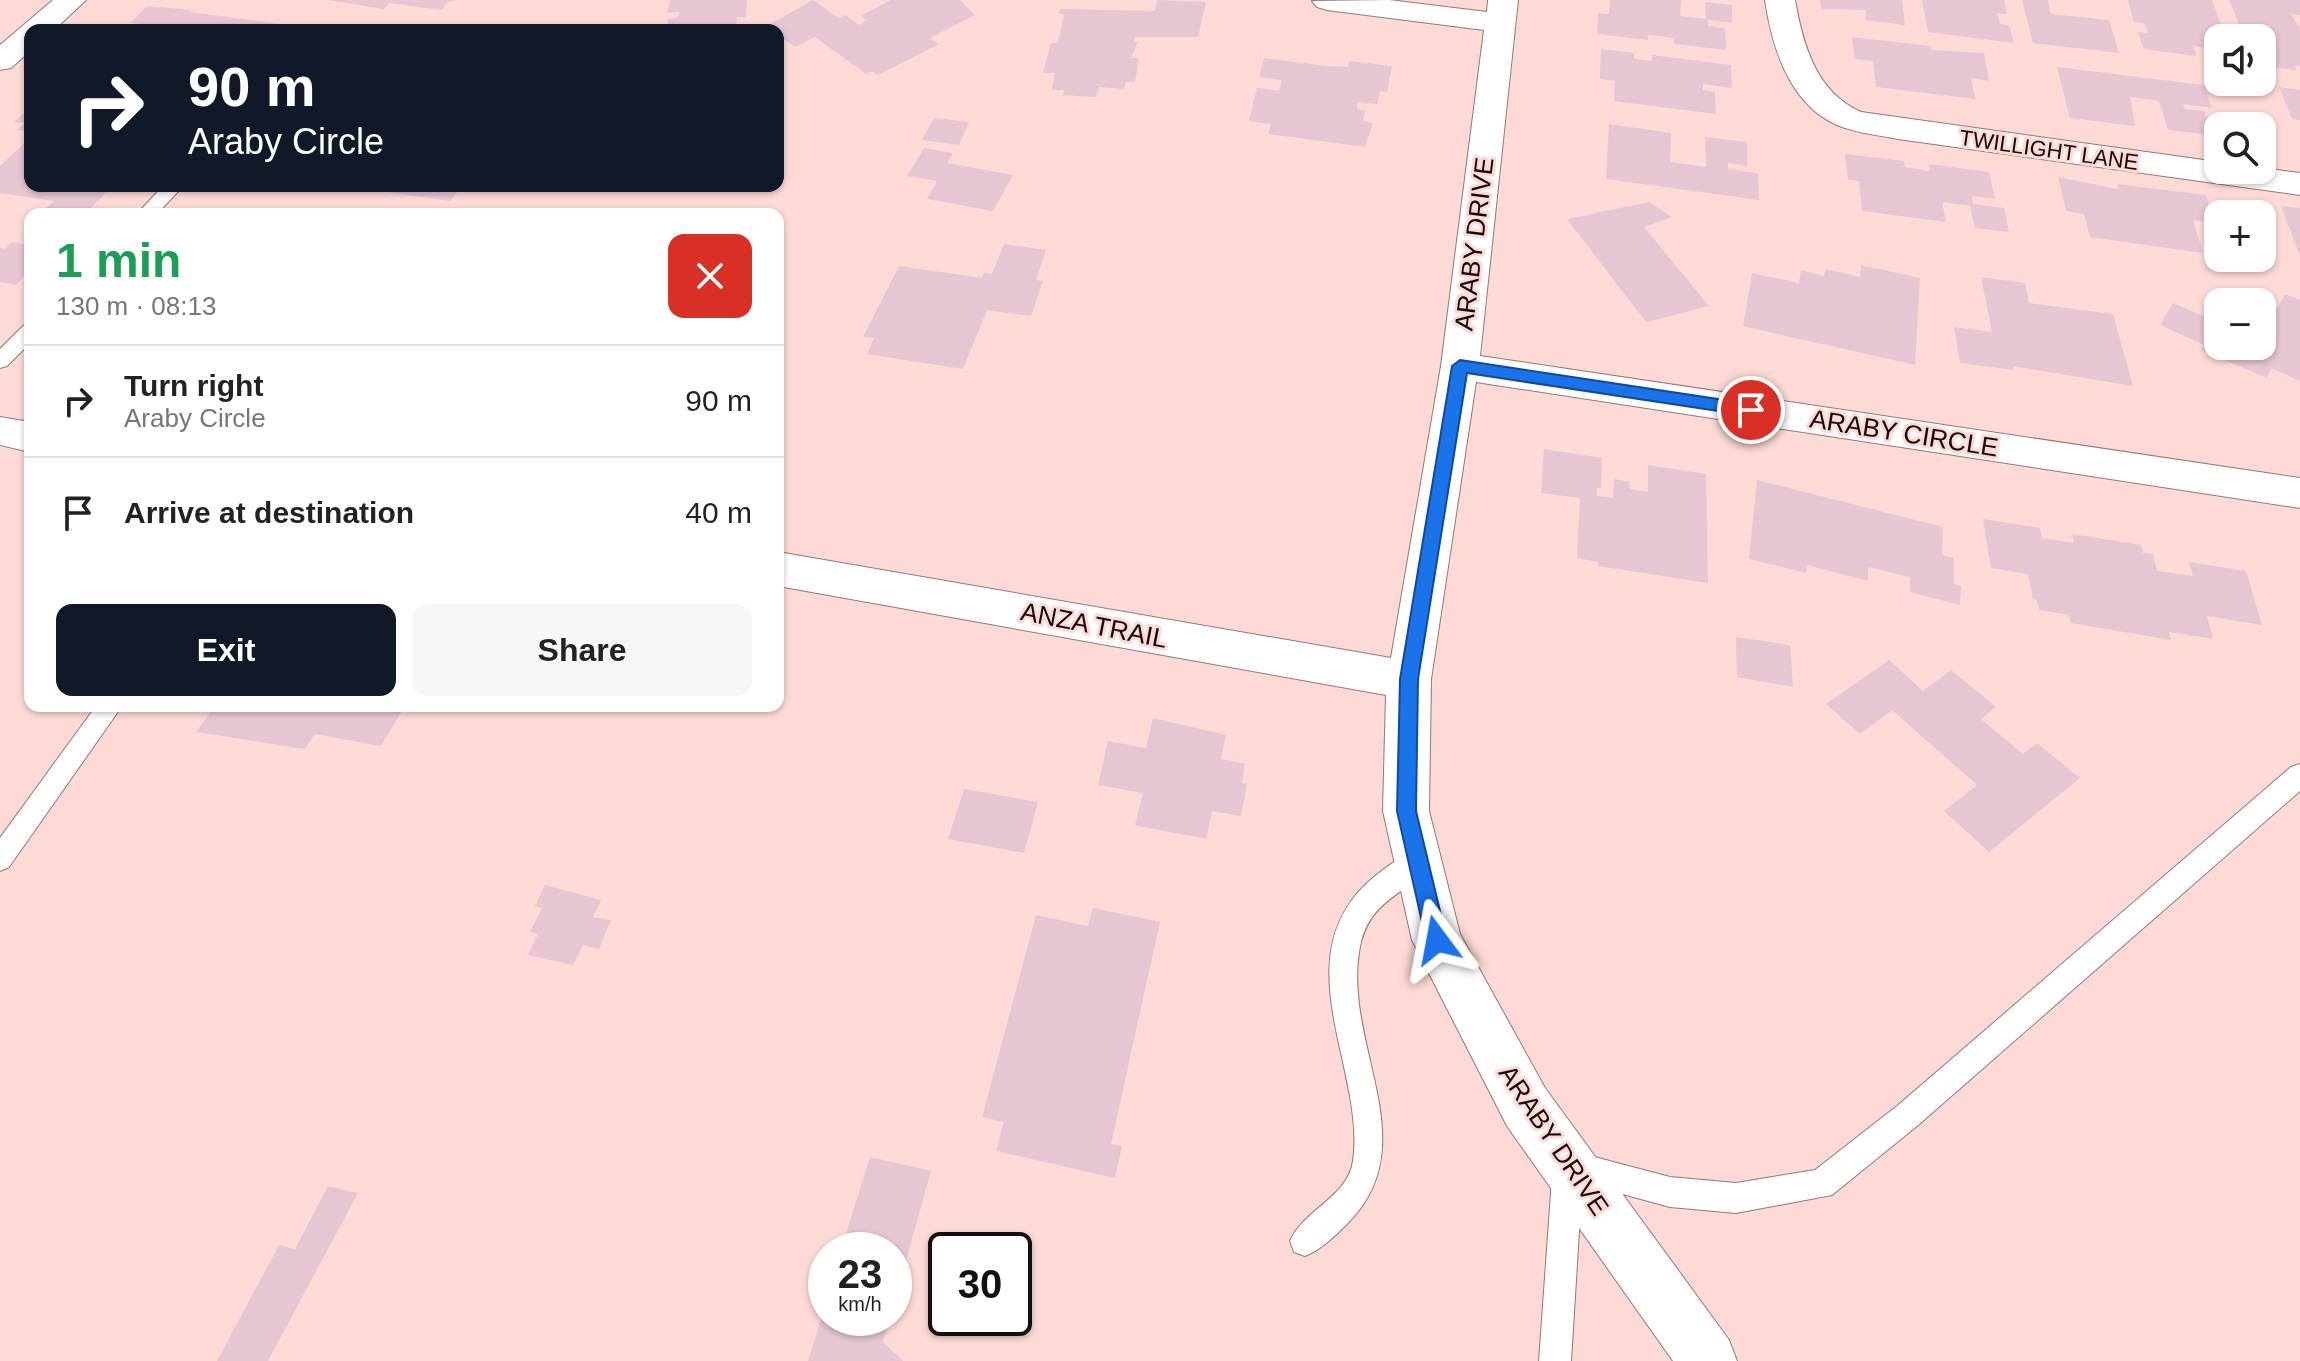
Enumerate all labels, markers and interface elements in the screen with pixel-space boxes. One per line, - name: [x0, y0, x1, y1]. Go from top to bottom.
- map controls: [2204, 24, 2276, 360]
- button: sound: [2204, 24, 2276, 96]
- text: 90 m: [188, 55, 316, 118]
- icon: right: [56, 56, 160, 160]
- button: search: [2204, 112, 2276, 184]
- text: Araby Circle: [188, 121, 384, 162]
- street label: TWILLIGHT LANE: [1958, 125, 2140, 175]
- street label: ARABY DRIVE: [1448, 156, 1500, 332]
- button: +: [2204, 200, 2276, 272]
- text: 1 min: [56, 234, 181, 287]
- button: close: [668, 234, 752, 318]
- button: −: [2204, 288, 2276, 360]
- text: 130 m · 08:13: [56, 291, 216, 321]
- text: Turn right: [124, 369, 263, 402]
- pin: [1717, 376, 1785, 444]
- icon: right: [56, 379, 100, 423]
- text: 90 m: [685, 384, 752, 417]
- icon: arrive: [1729, 388, 1773, 432]
- text: Araby Circle: [124, 403, 266, 433]
- street label: ARABY CIRCLE: [1808, 403, 2000, 463]
- icon: arrive: [56, 491, 100, 535]
- text: Arrive at destination: [124, 496, 414, 529]
- text: 40 m: [685, 496, 752, 529]
- street label: ANZA TRAIL: [1018, 596, 1170, 654]
- button: Exit: [56, 604, 396, 696]
- button: Share: [412, 604, 752, 696]
- position arrow: [1395, 898, 1479, 982]
- street label: ARABY DRIVE: [1493, 1059, 1615, 1221]
- speed limit sign: 30: [928, 1232, 1032, 1336]
- text: 23: [838, 1252, 882, 1296]
- text: km/h: [838, 1293, 882, 1315]

